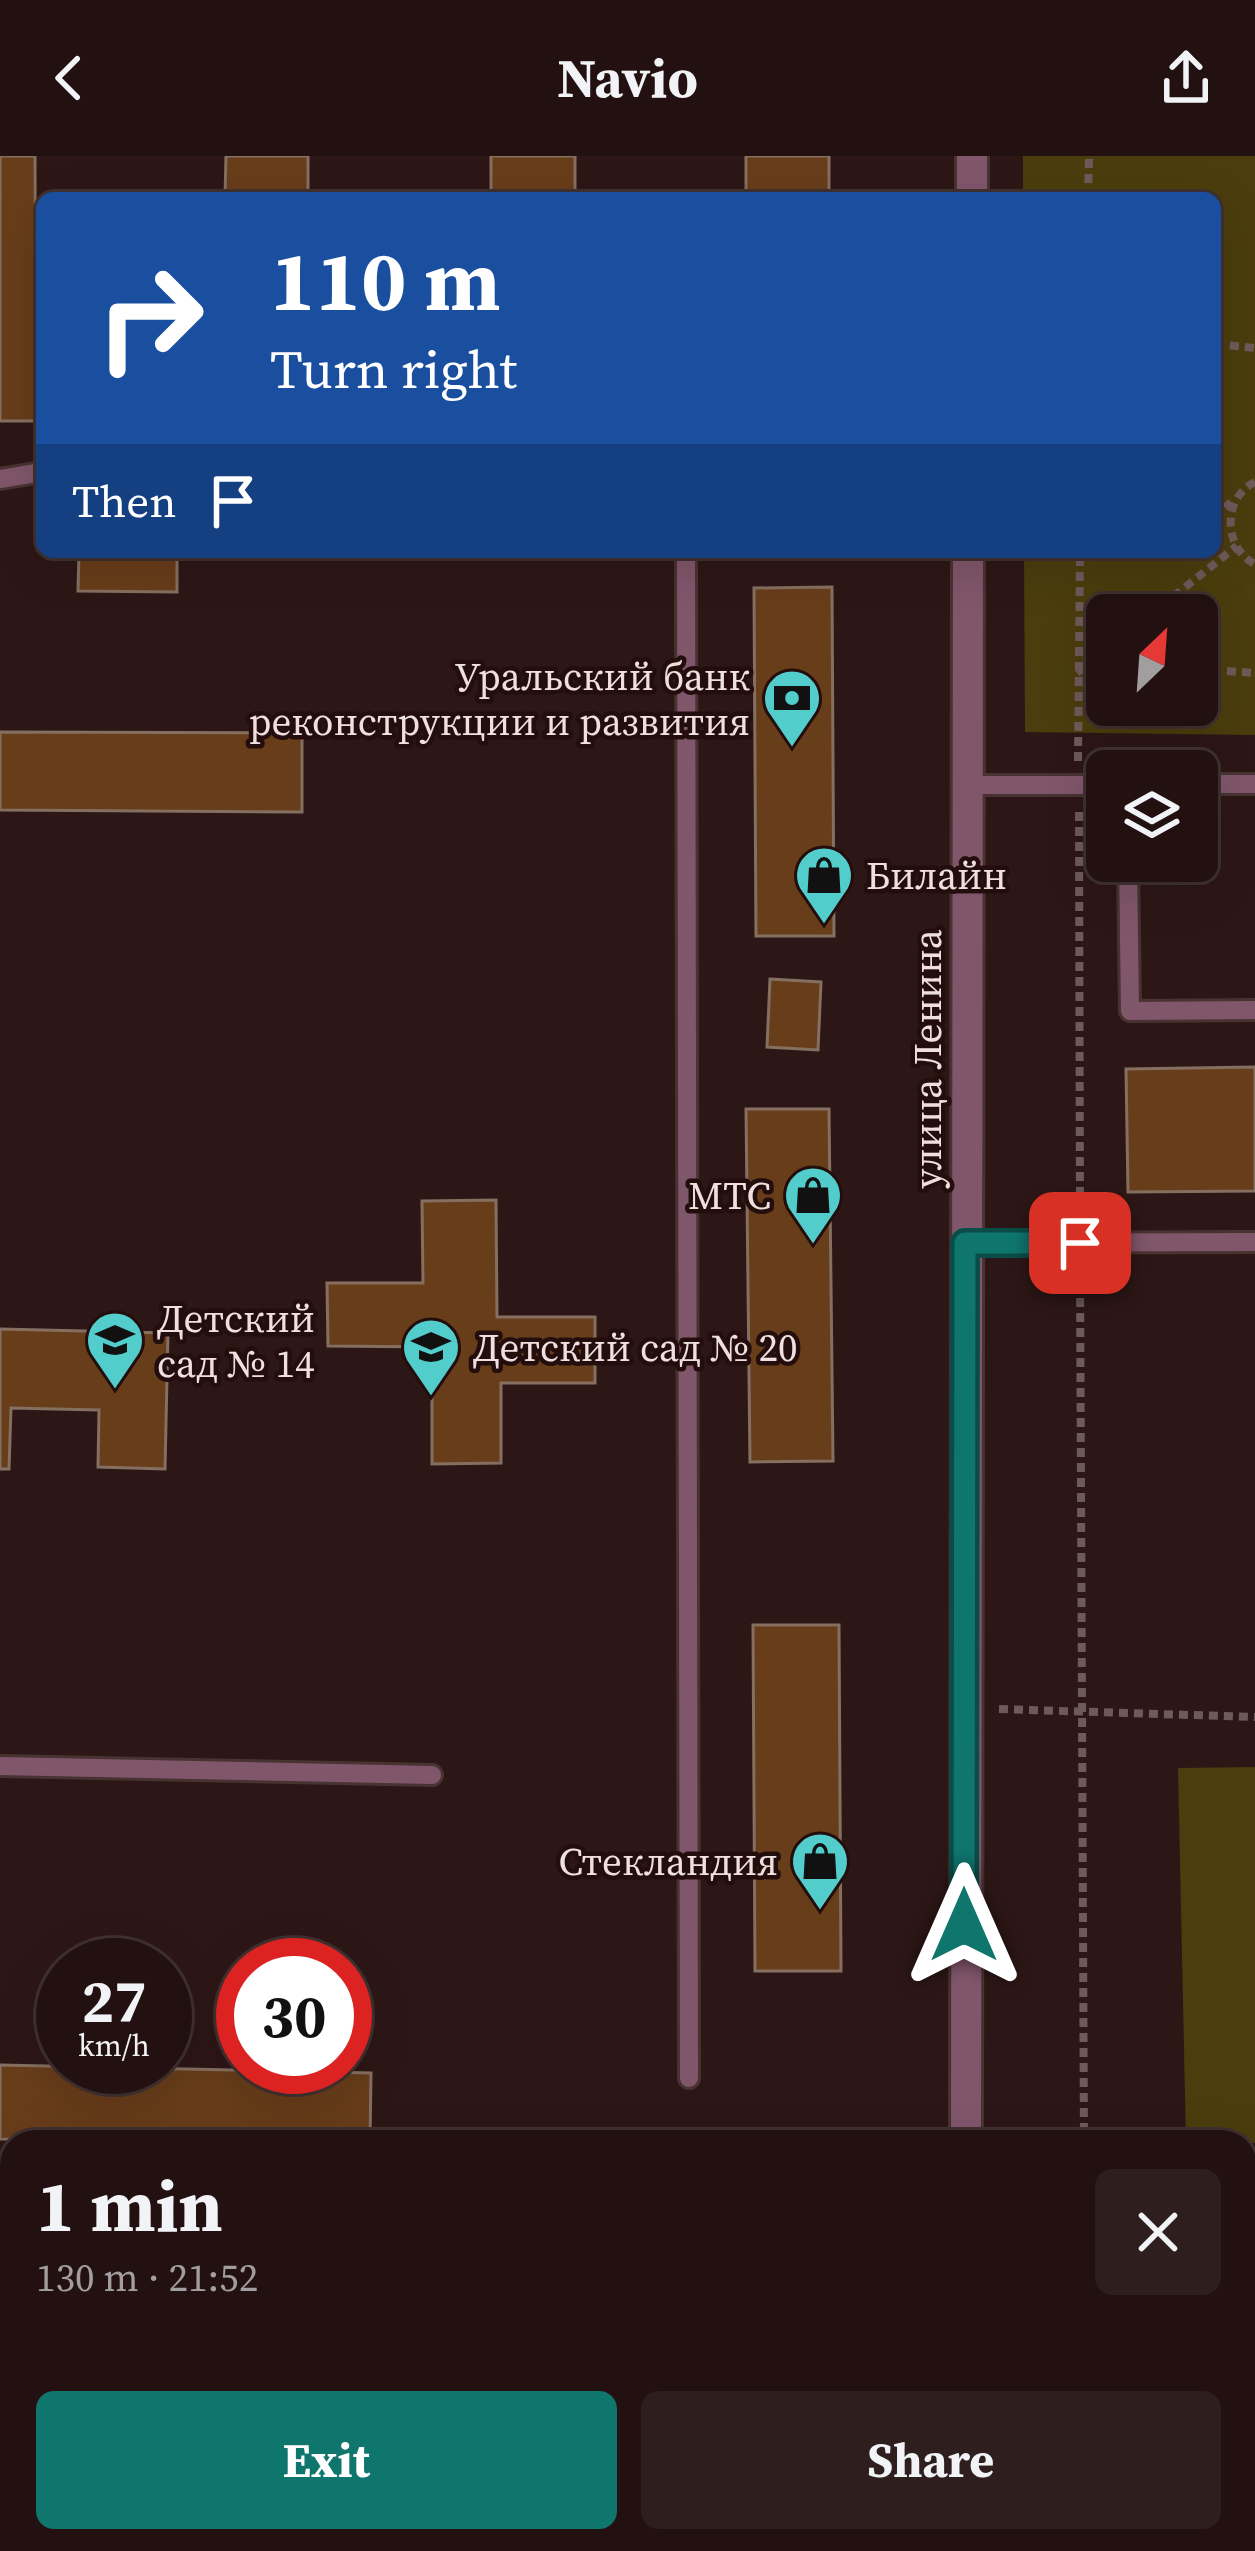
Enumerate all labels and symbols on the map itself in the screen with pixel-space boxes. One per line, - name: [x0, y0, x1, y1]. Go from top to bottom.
- north arrow: [1086, 594, 1218, 726]
- place label: Уральский банк реконструкции и развития: [249, 650, 750, 748]
- bank icon: Уральский банк реконструкции и развития: [761, 667, 823, 749]
- shop icon: Билайн: [793, 844, 855, 926]
- place label: Билайн: [866, 849, 1007, 902]
- street label: улица Ленина: [901, 929, 954, 1189]
- shop icon: МТС: [782, 1164, 844, 1246]
- place label: МТС: [688, 1169, 771, 1222]
- pin: [1029, 1192, 1131, 1294]
- place label: Детский сад № 14: [157, 1292, 315, 1390]
- school or university icon: Детский сад № 14: [84, 1309, 146, 1391]
- school or university icon: Детский сад № 20: [400, 1316, 462, 1398]
- place label: Детский сад № 20: [473, 1321, 798, 1374]
- shop icon: Стекландия: [789, 1830, 851, 1912]
- place label: Стекландия: [558, 1835, 778, 1888]
- position arrow: [901, 1862, 1027, 1988]
- speed limit sign: 30: [216, 1938, 372, 2094]

